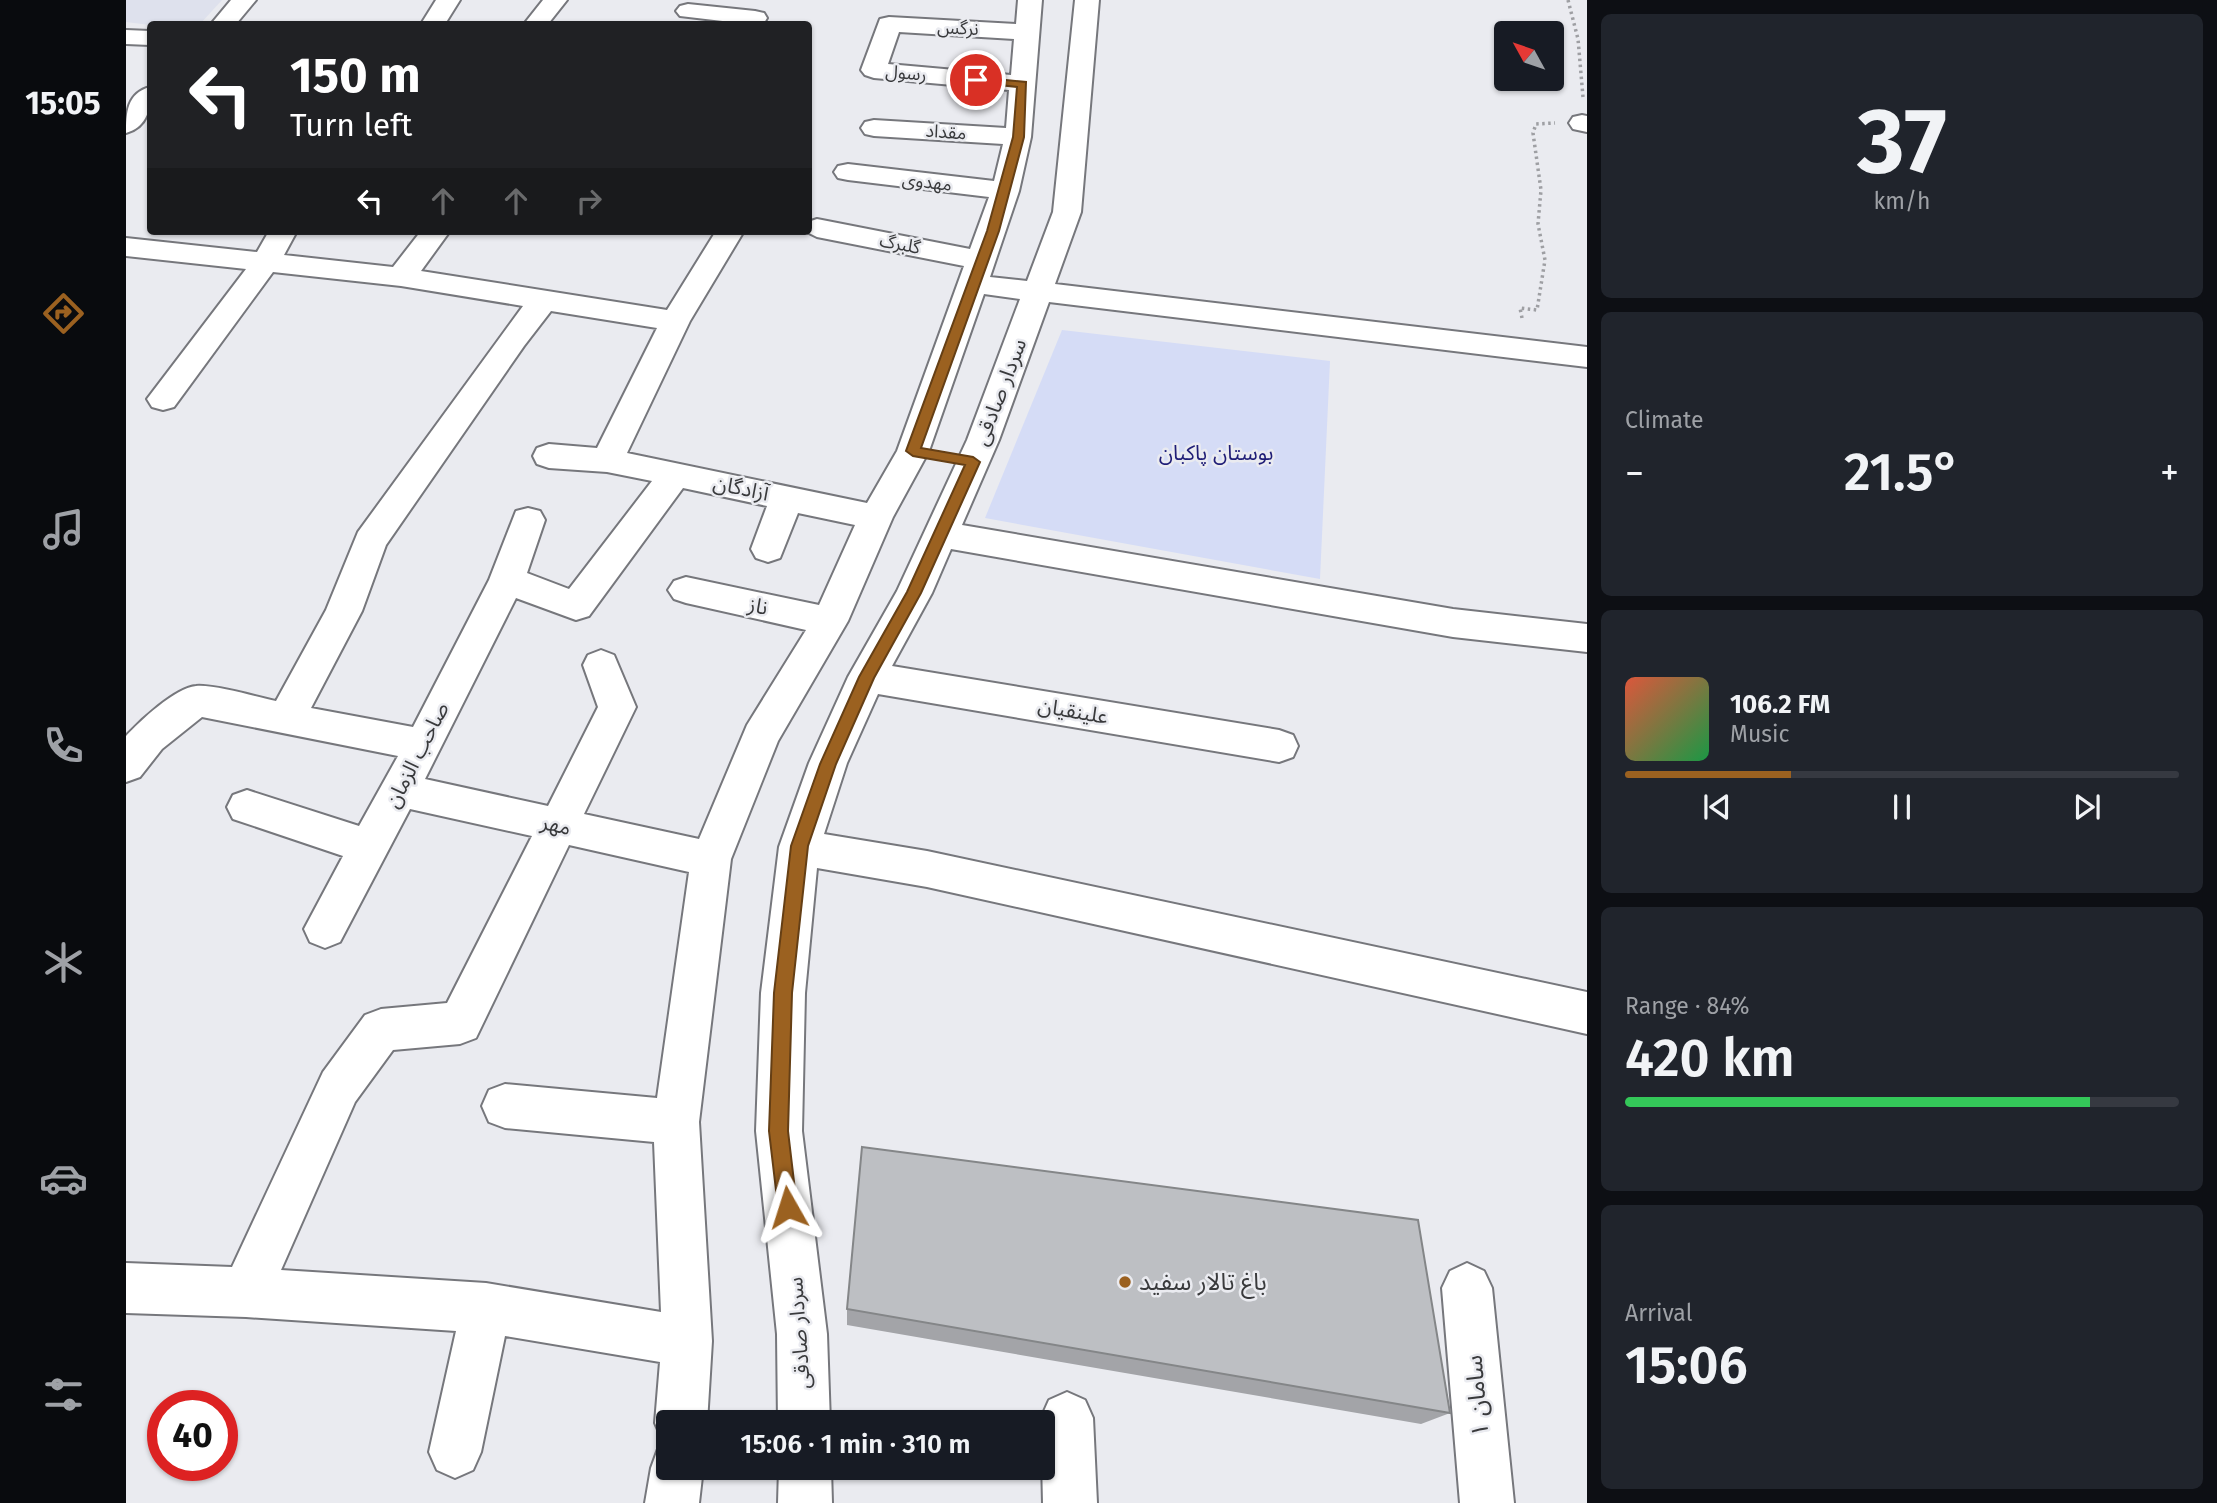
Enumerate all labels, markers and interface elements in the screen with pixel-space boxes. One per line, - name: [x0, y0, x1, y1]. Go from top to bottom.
- street label: نرگس: [937, 16, 979, 40]
- north arrow: [1494, 21, 1564, 91]
- map controls: [1494, 21, 1564, 91]
- text: 150 m: [290, 46, 421, 105]
- icon: left: [175, 49, 266, 140]
- pin: [946, 50, 1006, 110]
- street label: رسول: [885, 60, 927, 86]
- icon: arrive: [957, 61, 995, 99]
- text: 15:05: [25, 84, 101, 122]
- text: 37: [1857, 87, 1947, 196]
- text: Turn left: [290, 106, 412, 144]
- street label: مقداد: [925, 120, 967, 144]
- street label: مهدوی: [901, 168, 953, 196]
- icon: left: [351, 182, 389, 220]
- icon: ahead: [424, 182, 462, 220]
- icon: ahead: [497, 182, 535, 220]
- icon: right: [570, 182, 608, 220]
- text: km/h: [1874, 187, 1930, 215]
- street label: گلبرگ: [878, 229, 923, 259]
- icon: directions: [39, 289, 88, 338]
- street label: سردار صادقی: [968, 335, 1032, 449]
- text: Climate: [1625, 406, 1704, 434]
- park label: بوستان پاکبان: [1159, 440, 1273, 466]
- text: 21.5°: [1844, 441, 1960, 504]
- text: −: [1625, 450, 1644, 496]
- text: +: [2160, 450, 2179, 496]
- street label: آزادگان: [711, 469, 772, 507]
- icon: music: [39, 505, 88, 554]
- street label: ناز: [745, 591, 770, 621]
- text: 106.2 FM: [1730, 689, 1830, 720]
- street label: علینقیان: [1036, 692, 1110, 730]
- street label: صاحب الزمان: [379, 698, 455, 812]
- text: Music: [1730, 720, 1790, 748]
- icon: phone: [39, 721, 88, 770]
- icon: previous: [1698, 788, 1736, 826]
- icon: pause: [1883, 788, 1921, 826]
- icon: next: [2068, 788, 2106, 826]
- street label: مهر: [537, 809, 574, 841]
- icon: climate: [39, 938, 88, 987]
- text: Range · 84%: [1625, 992, 1750, 1020]
- text: 420 km: [1625, 1027, 1795, 1090]
- icon: car: [39, 1154, 88, 1203]
- position arrow: [751, 1170, 825, 1244]
- place label: باغ تالار سفید: [1139, 1268, 1267, 1299]
- marker: باغ تالار سفید: [1117, 1274, 1133, 1290]
- street label: سردار صادقی: [782, 1276, 816, 1390]
- text: Arrival: [1625, 1299, 1692, 1327]
- text: 15:06: [1625, 1334, 1748, 1397]
- street label: سامان ۱: [1459, 1354, 1495, 1438]
- icon: filters: [39, 1370, 88, 1419]
- speed limit sign: 40: [147, 1390, 238, 1481]
- text: 15:06 · 1 min · 310 m: [741, 1429, 970, 1460]

